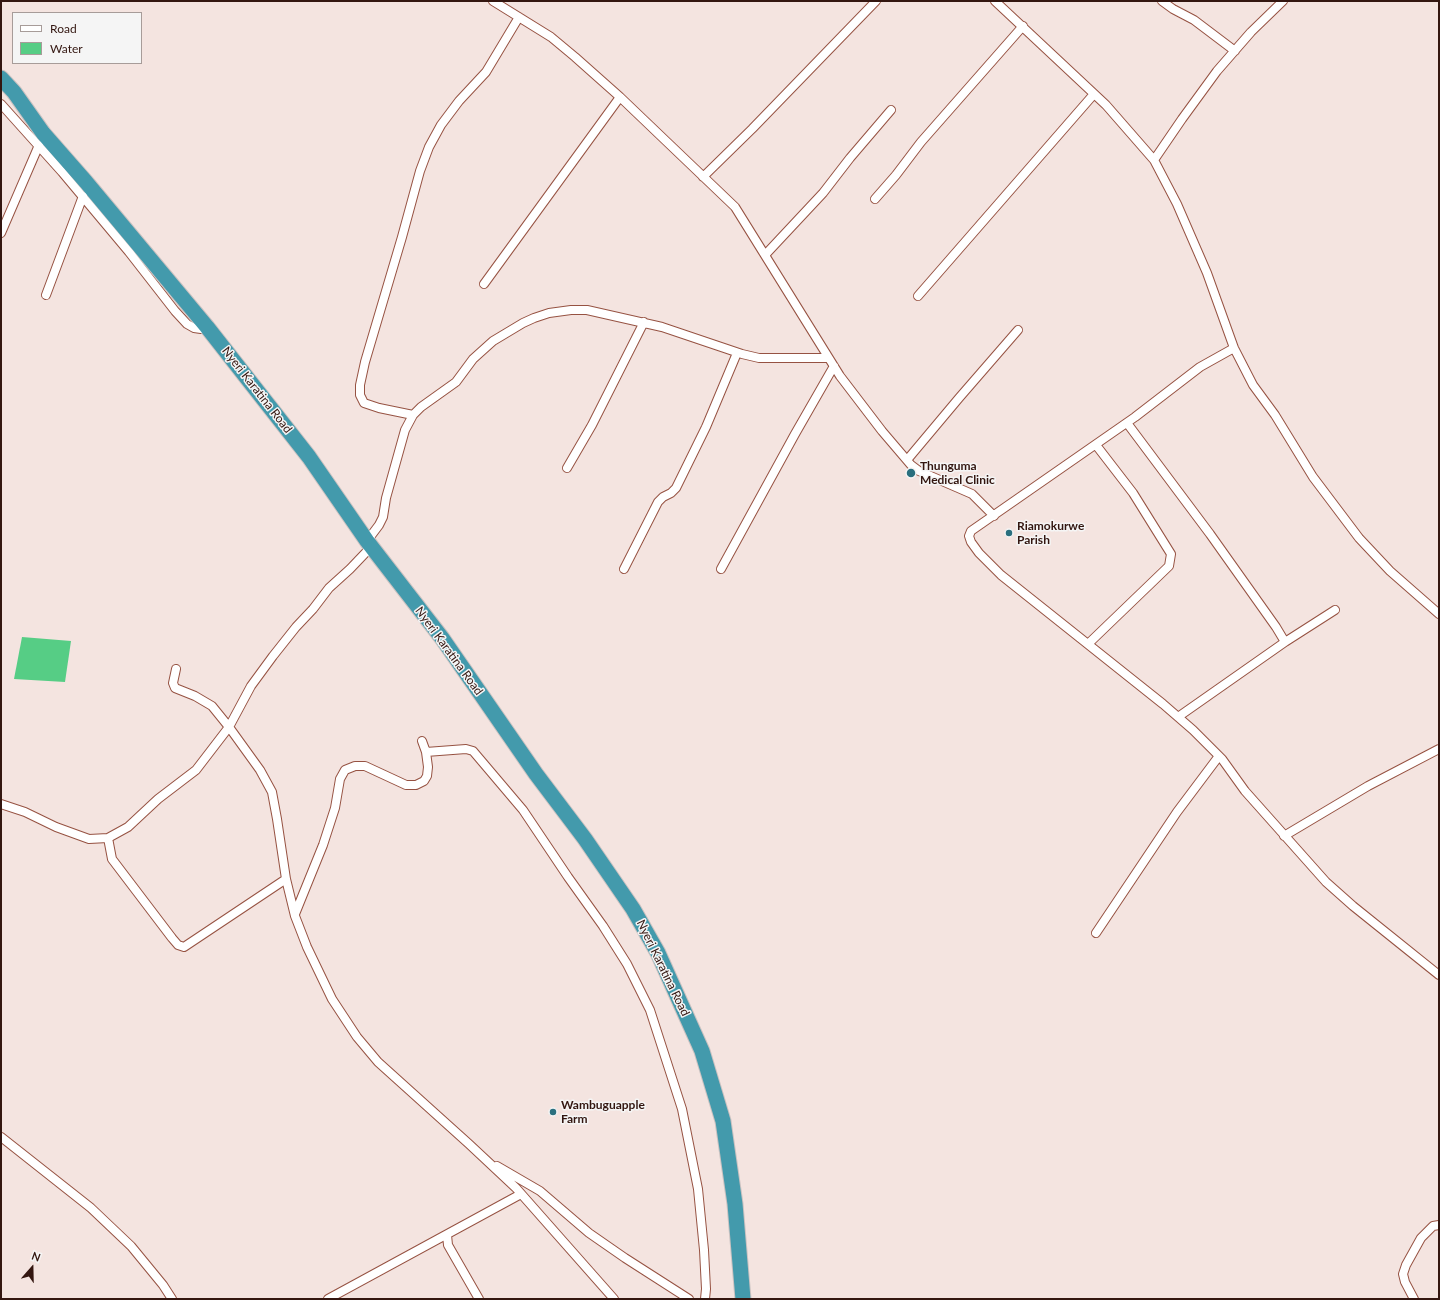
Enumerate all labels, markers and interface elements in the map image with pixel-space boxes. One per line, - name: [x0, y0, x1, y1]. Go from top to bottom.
- legend: [12, 12, 142, 64]
- text: Road: [50, 21, 77, 36]
- text: Water: [50, 41, 83, 56]
- street label: Nyeri Karatina Road: [219, 344, 295, 436]
- place label: Thunguma Medical Clinic: [920, 459, 995, 487]
- marker: Thunguma Medical Clinic: [905, 467, 917, 479]
- place label: Riamokurwe Parish: [1017, 519, 1084, 547]
- marker: Riamokurwe Parish: [1004, 528, 1014, 538]
- street label: Nyeri Karatina Road: [412, 604, 486, 698]
- street label: Nyeri Karatina Road: [633, 917, 693, 1019]
- place label: Wambuguapple Farm: [561, 1098, 645, 1126]
- marker: Wambuguapple Farm: [548, 1107, 558, 1117]
- north arrow: [12, 1248, 52, 1288]
- text: N: [30, 1249, 42, 1264]

